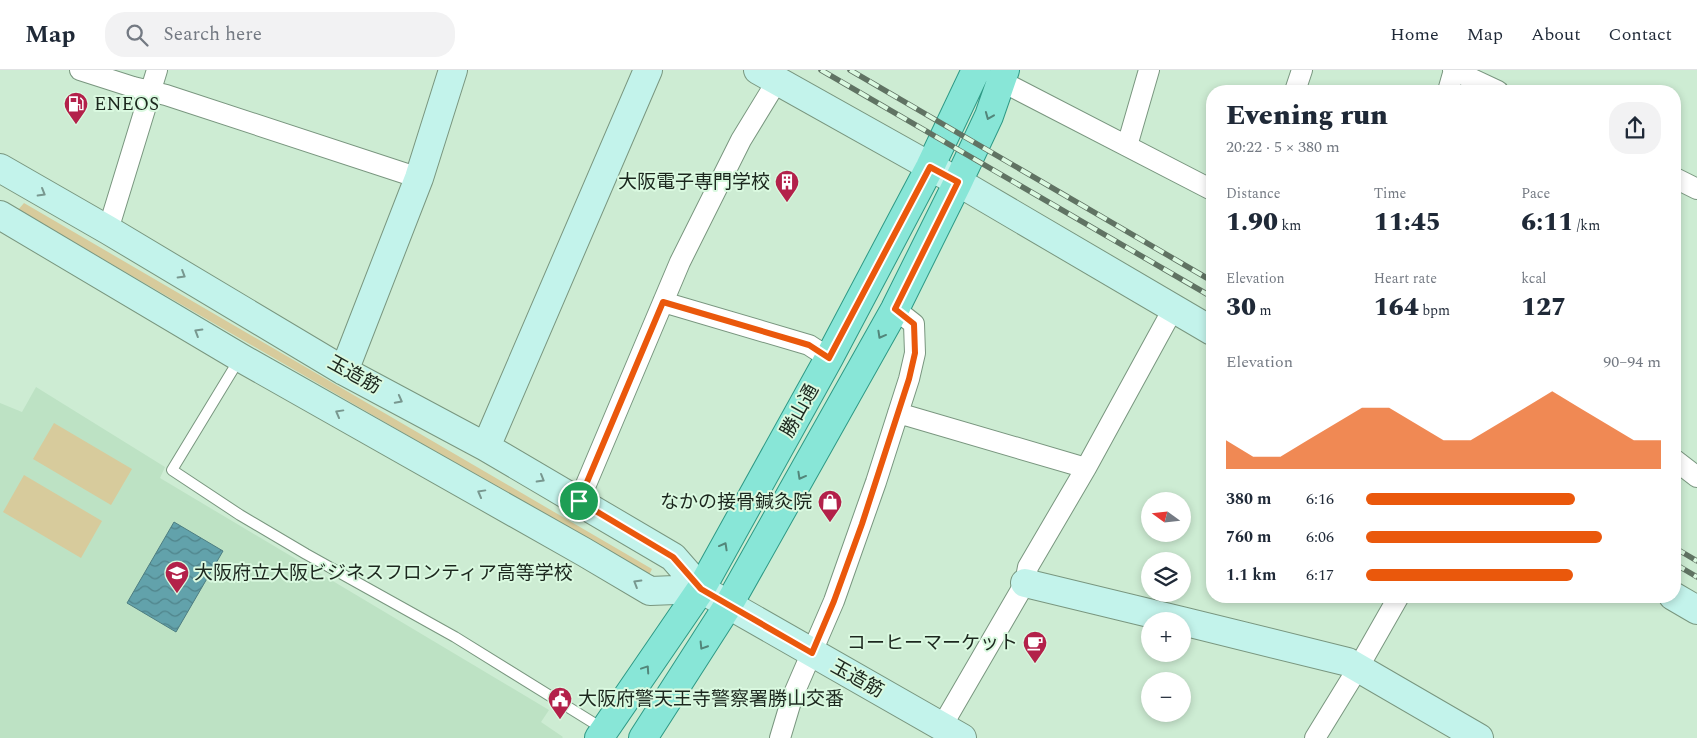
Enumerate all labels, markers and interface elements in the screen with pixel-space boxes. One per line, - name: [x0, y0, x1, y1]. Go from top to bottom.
- search box: [105, 12, 455, 57]
- text: Map: [25, 17, 75, 53]
- text: Search here: [163, 20, 262, 49]
- icon: search: [123, 21, 151, 49]
- text: Home: [1390, 21, 1439, 48]
- text: Map: [1467, 21, 1503, 48]
- text: About: [1531, 21, 1581, 48]
- text: Contact: [1609, 21, 1672, 48]
- place label: ENEOS: [94, 90, 159, 119]
- fuel station icon: ENEOS: [63, 91, 89, 125]
- text: Evening run: [1226, 94, 1388, 137]
- button: share: [1609, 102, 1661, 154]
- one-way arrow: [984, 111, 995, 120]
- text: 20:22 · 5 × 380 m: [1226, 135, 1340, 159]
- place label: 大阪電子専門学校: [618, 168, 770, 197]
- building icon: 大阪電子専門学校: [774, 169, 800, 203]
- text: Distance: [1226, 183, 1281, 204]
- text: Time: [1374, 183, 1406, 204]
- text: Pace: [1521, 183, 1550, 204]
- one-way arrow: [37, 187, 46, 197]
- text: 1.90: [1226, 204, 1278, 242]
- text: 11:45: [1374, 204, 1441, 242]
- text: 6:11: [1521, 204, 1573, 242]
- text: km: [1278, 215, 1301, 236]
- text: /km: [1573, 215, 1600, 236]
- one-way arrow: [177, 268, 186, 278]
- text: Elevation: [1226, 268, 1285, 289]
- text: Heart rate: [1374, 268, 1437, 289]
- text: kcal: [1521, 268, 1546, 289]
- text: 30: [1226, 289, 1256, 327]
- text: 164: [1374, 289, 1419, 327]
- text: 127: [1521, 289, 1566, 327]
- text: m: [1256, 300, 1272, 321]
- text: bpm: [1419, 300, 1450, 321]
- one-way arrow: [195, 329, 204, 339]
- one-way arrow: [877, 329, 887, 338]
- street label: 玉造筋: [322, 348, 386, 402]
- text: Elevation: [1226, 350, 1293, 374]
- text: 90–94 m: [1603, 350, 1661, 374]
- street label: 勝山通: [773, 379, 827, 443]
- one-way arrow: [393, 394, 402, 404]
- one-way arrow: [335, 409, 344, 419]
- one-way arrow: [797, 471, 807, 480]
- one-way arrow: [535, 473, 544, 483]
- pin: [558, 480, 600, 522]
- icon: arrive: [565, 487, 593, 515]
- text: 380 m: [1226, 487, 1271, 511]
- text: 6:16: [1306, 487, 1334, 511]
- place label: なかの接骨鍼灸院: [660, 488, 812, 517]
- one-way arrow: [477, 489, 486, 499]
- shop icon: なかの接骨鍼灸院: [817, 489, 843, 523]
- north arrow: [1141, 492, 1191, 542]
- map controls: [1141, 492, 1191, 722]
- text: 760 m: [1226, 525, 1271, 549]
- text: 6:06: [1306, 525, 1334, 549]
- one-way arrow: [718, 543, 728, 552]
- button: layers: [1141, 552, 1191, 602]
- place label: 大阪府立大阪ビジネスフロンティア高等学校: [194, 559, 573, 588]
- school or university icon: 大阪府立大阪ビジネスフロンティア高等学校: [164, 560, 190, 594]
- text: 1.1 km: [1226, 563, 1276, 587]
- text: 6:17: [1306, 563, 1334, 587]
- one-way arrow: [633, 579, 642, 589]
- button: +: [1141, 612, 1191, 662]
- place label: コーヒーマーケット: [847, 629, 1018, 658]
- cafe icon: コーヒーマーケット: [1022, 630, 1048, 664]
- one-way arrow: [699, 640, 709, 649]
- street label: 玉造筋: [825, 652, 889, 706]
- one-way arrow: [640, 665, 649, 675]
- button: −: [1141, 672, 1191, 722]
- place label: 大阪府警天王寺警察署勝山交番: [578, 685, 844, 714]
- public building icon: 大阪府警天王寺警察署勝山交番: [547, 686, 573, 720]

